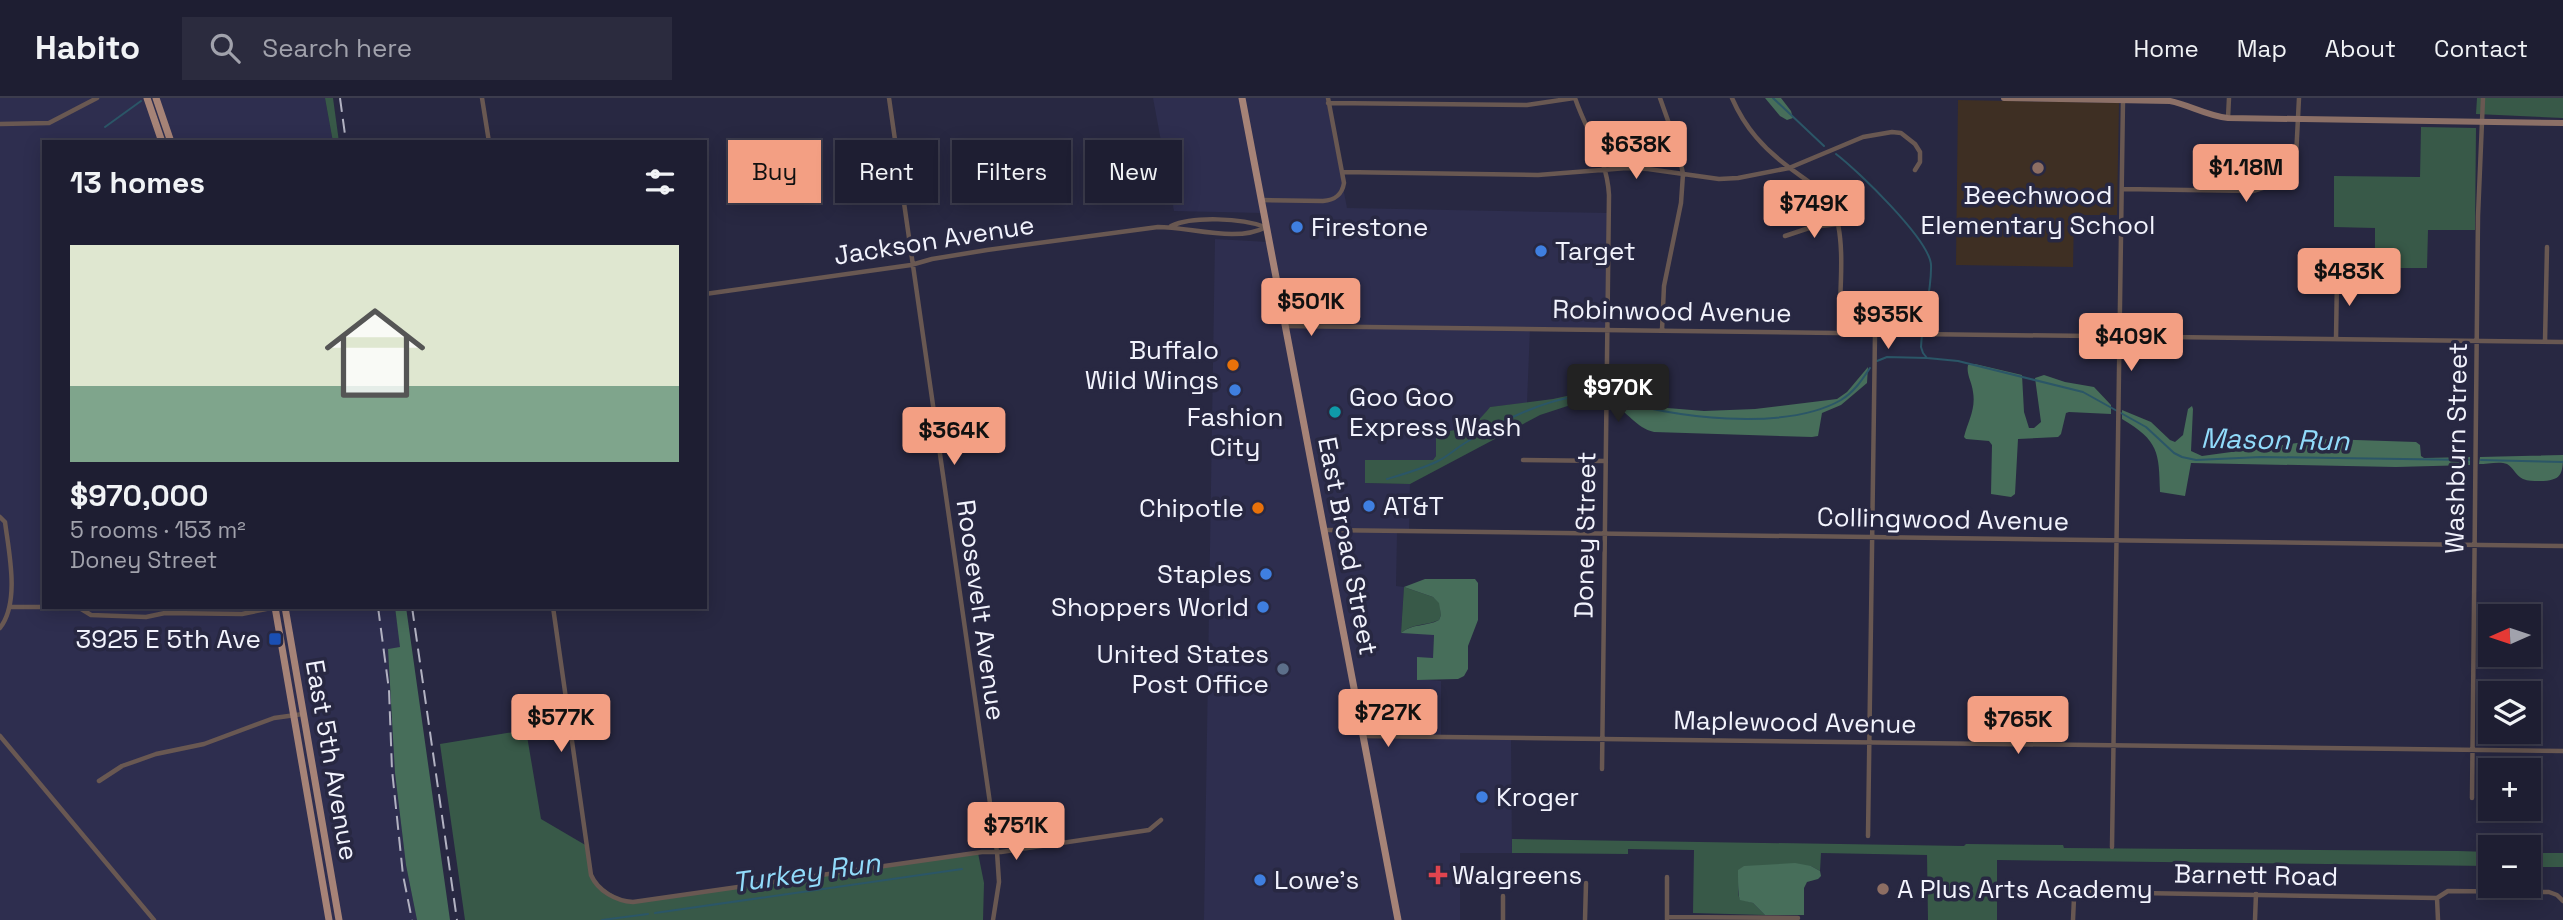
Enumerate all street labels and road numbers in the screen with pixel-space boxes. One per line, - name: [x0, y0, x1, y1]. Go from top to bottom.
- street label: Jackson Avenue: [831, 207, 1037, 273]
- street label: Robinwood Avenue: [1552, 292, 1792, 330]
- street label: Washburn Street: [2437, 342, 2475, 554]
- street label: East Broad Street: [1310, 434, 1386, 658]
- street label: Doney Street: [1567, 451, 1603, 619]
- street label: Roosevelt Avenue: [949, 497, 1013, 723]
- street label: Collingwood Avenue: [1817, 500, 2069, 538]
- street label: East 5th Avenue: [298, 657, 366, 863]
- street label: Maplewood Avenue: [1673, 703, 1917, 741]
- street label: Barnett Road: [2174, 857, 2338, 893]

